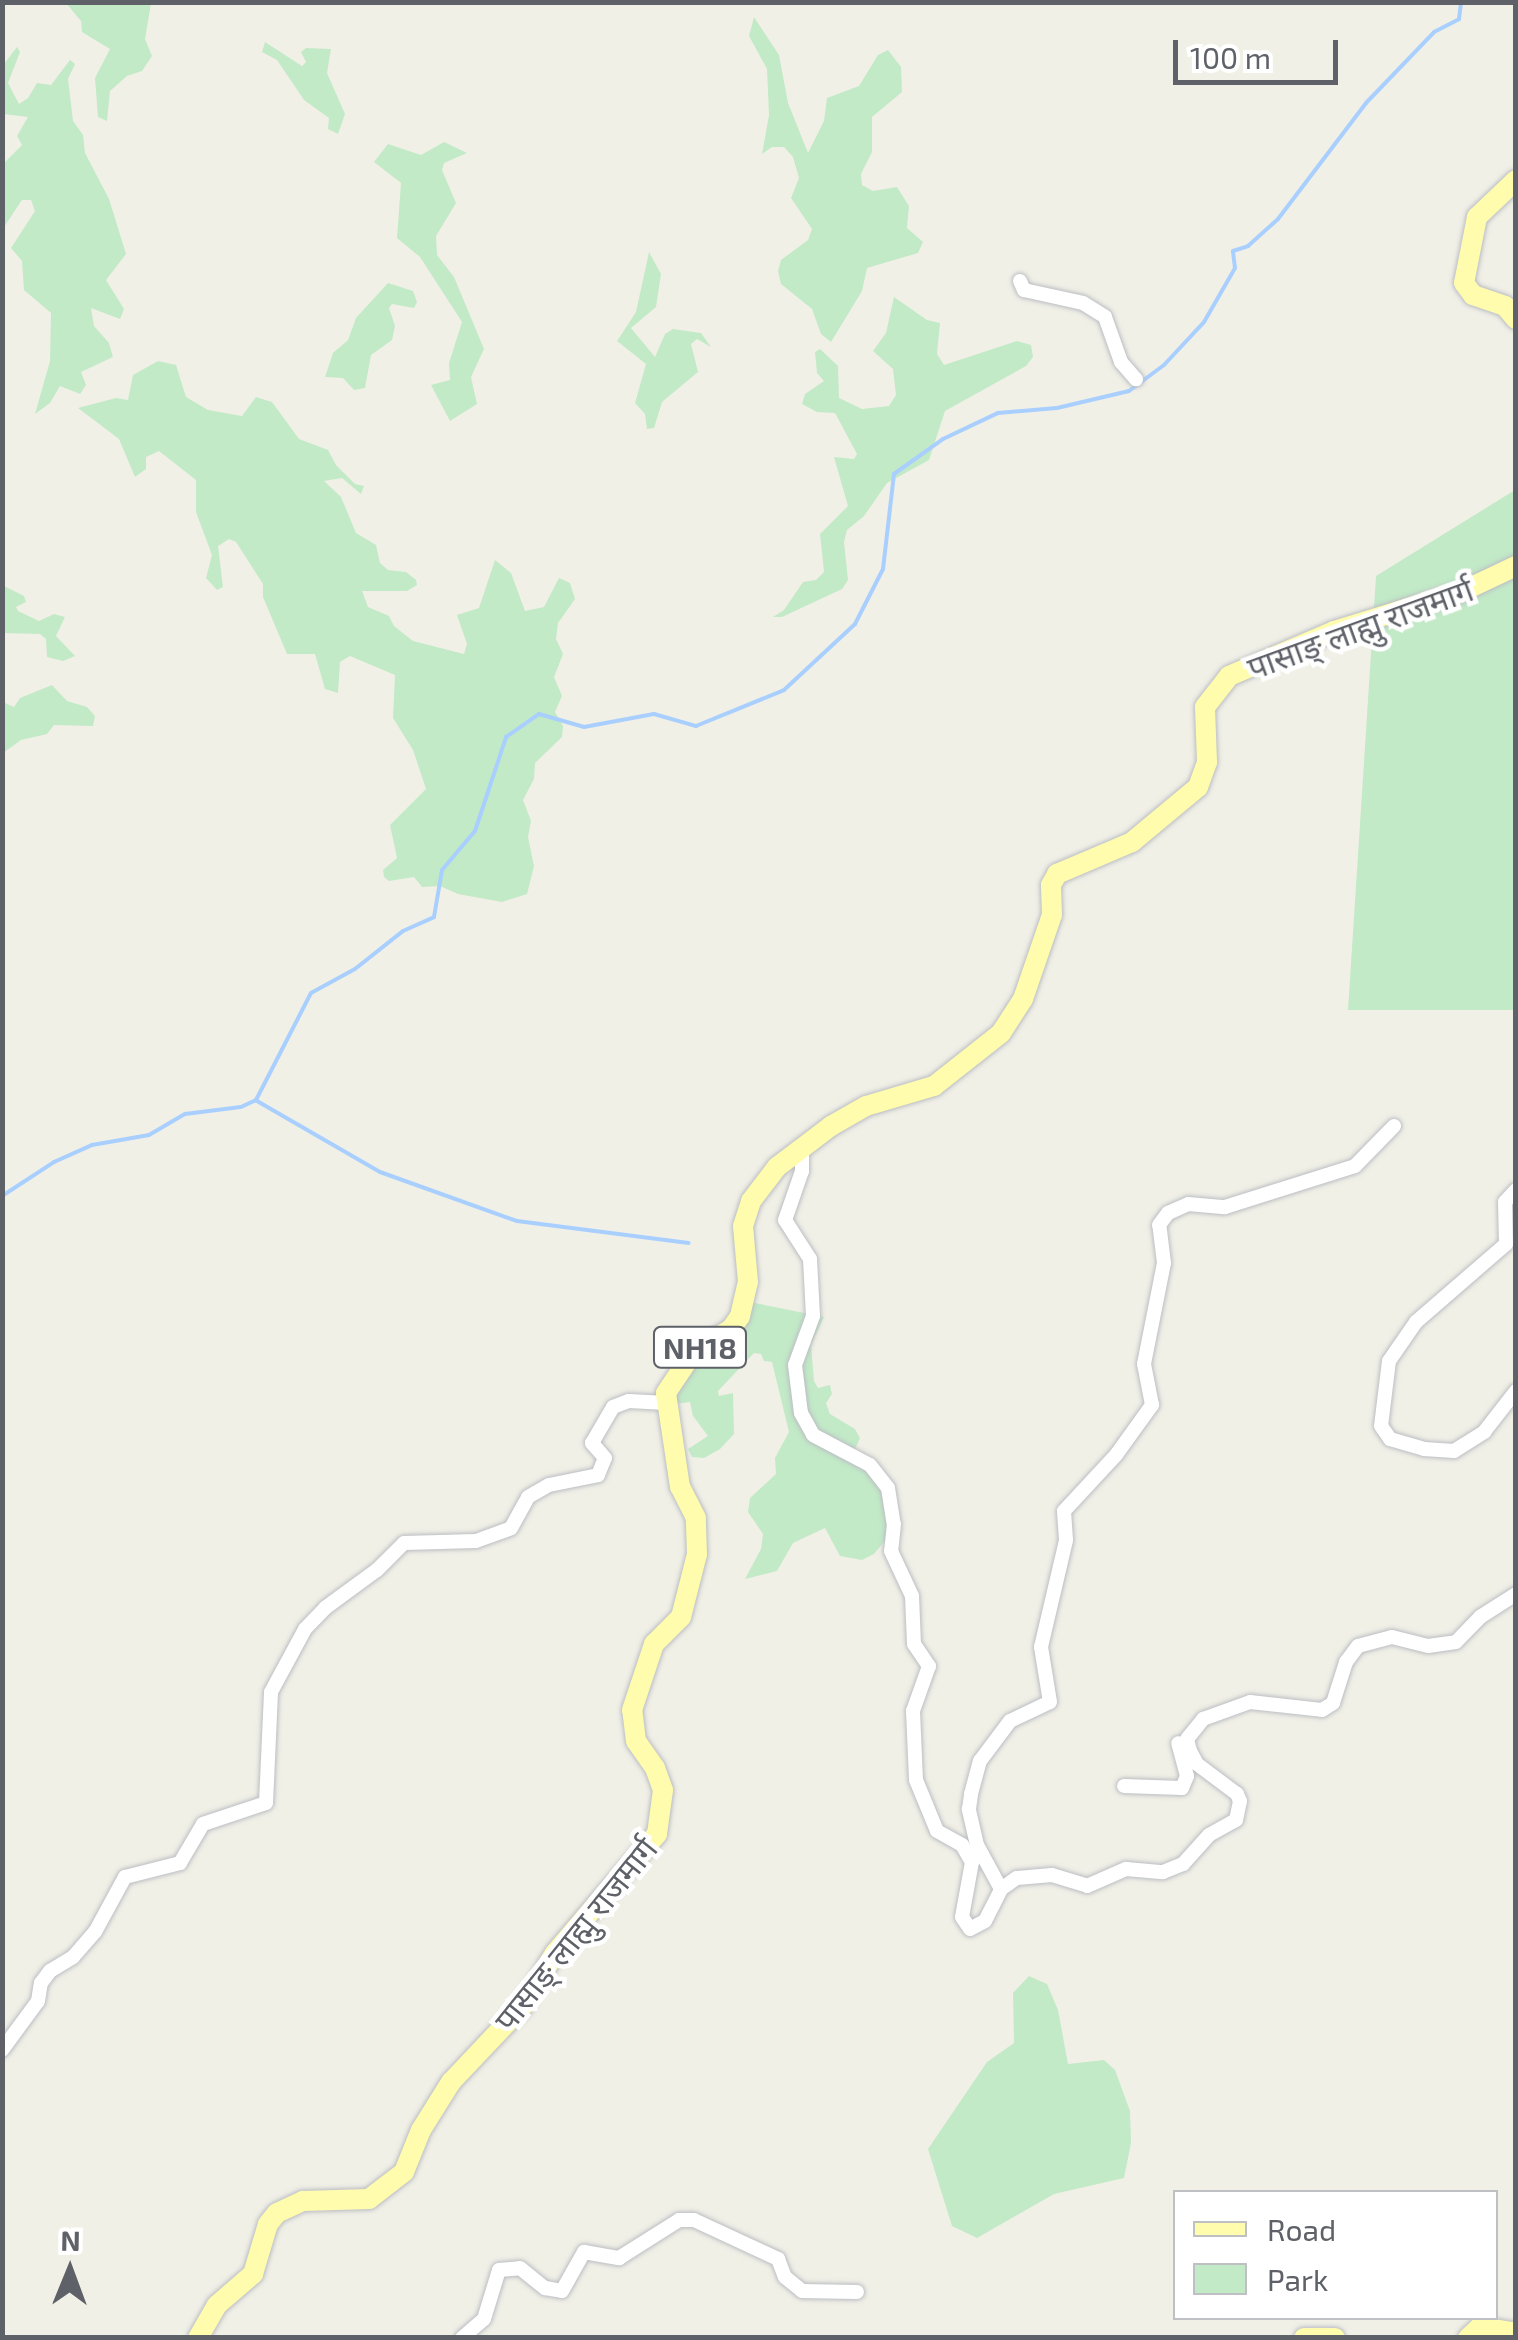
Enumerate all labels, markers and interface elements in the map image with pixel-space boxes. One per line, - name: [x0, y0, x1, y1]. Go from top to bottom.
- scale bar: [1178, 20, 1343, 82]
- text: 100 m: [1190, 39, 1271, 75]
- street label: पासाङ् लाह्मु राजमार्ग: [1242, 569, 1478, 687]
- road number: NH18: [652, 1322, 748, 1372]
- street label: पासाङ् लाह्मु राजमार्ग: [485, 1830, 665, 2038]
- legend: [1173, 2190, 1498, 2320]
- text: Road: [1267, 2211, 1336, 2247]
- north arrow: [20, 2220, 120, 2320]
- text: N: [60, 2223, 81, 2257]
- text: Park: [1267, 2261, 1328, 2297]

